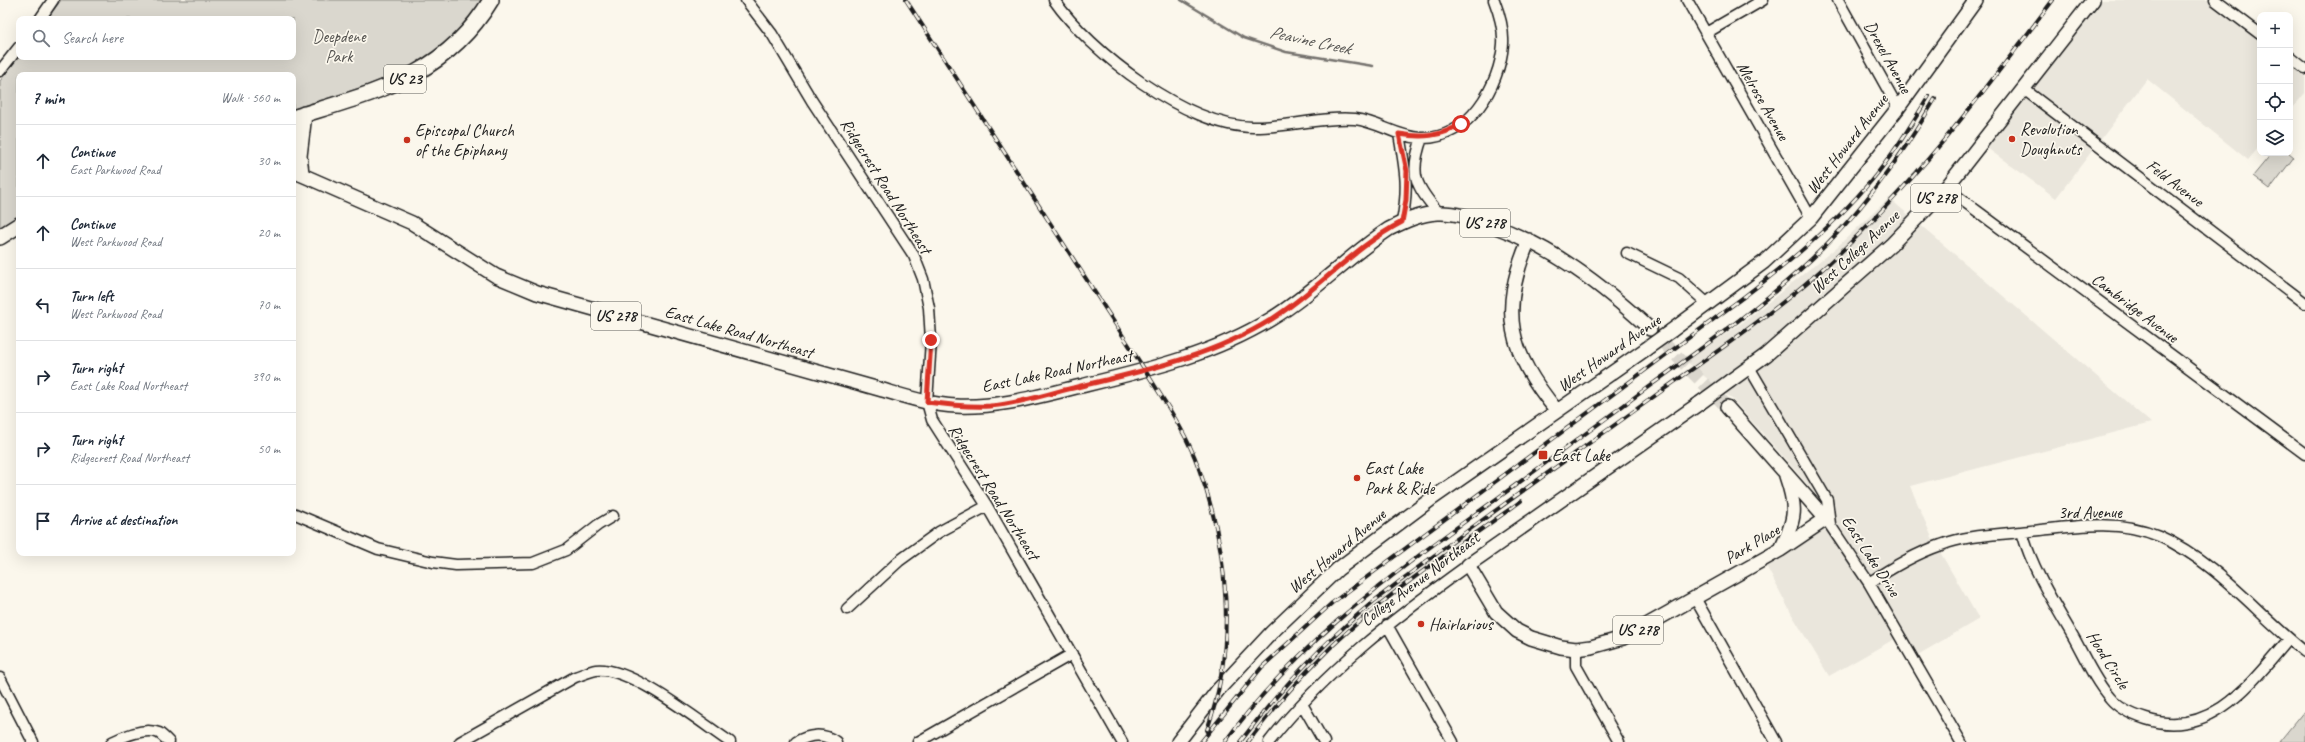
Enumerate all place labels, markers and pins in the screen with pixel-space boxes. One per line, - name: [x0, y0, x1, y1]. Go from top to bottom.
- place label: Revolution Doughnuts: [2020, 119, 2083, 160]
- place label: Episcopal Church of the Epiphany: [415, 120, 514, 161]
- marker: Revolution Doughnuts: [2007, 134, 2017, 144]
- marker: Episcopal Church of the Epiphany: [402, 135, 412, 145]
- place label: East Lake: [1552, 445, 1611, 466]
- marker: East Lake: [1537, 449, 1549, 461]
- place label: East Lake Park & Ride: [1365, 458, 1436, 499]
- marker: East Lake Park & Ride: [1352, 473, 1362, 483]
- place label: Hairlarious: [1429, 614, 1495, 635]
- marker: Hairlarious: [1416, 619, 1426, 629]

